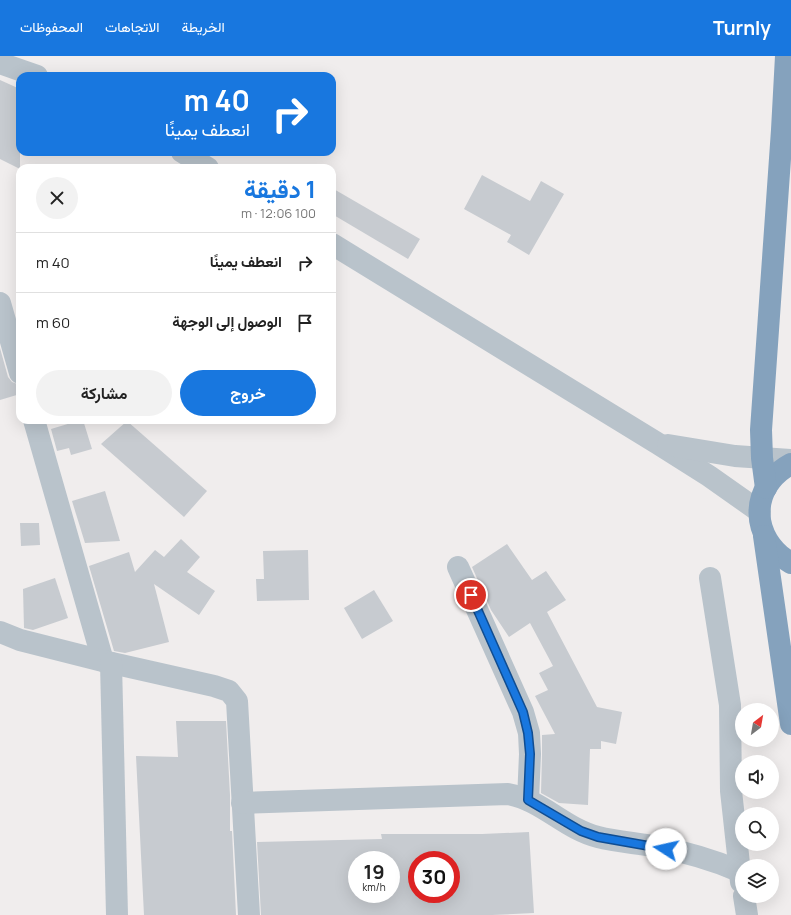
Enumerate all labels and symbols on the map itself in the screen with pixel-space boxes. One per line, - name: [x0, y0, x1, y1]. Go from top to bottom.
- pin: [454, 578, 488, 612]
- north arrow: [735, 703, 779, 747]
- position arrow: [645, 828, 687, 870]
- speed limit sign: 30: [408, 851, 460, 903]

